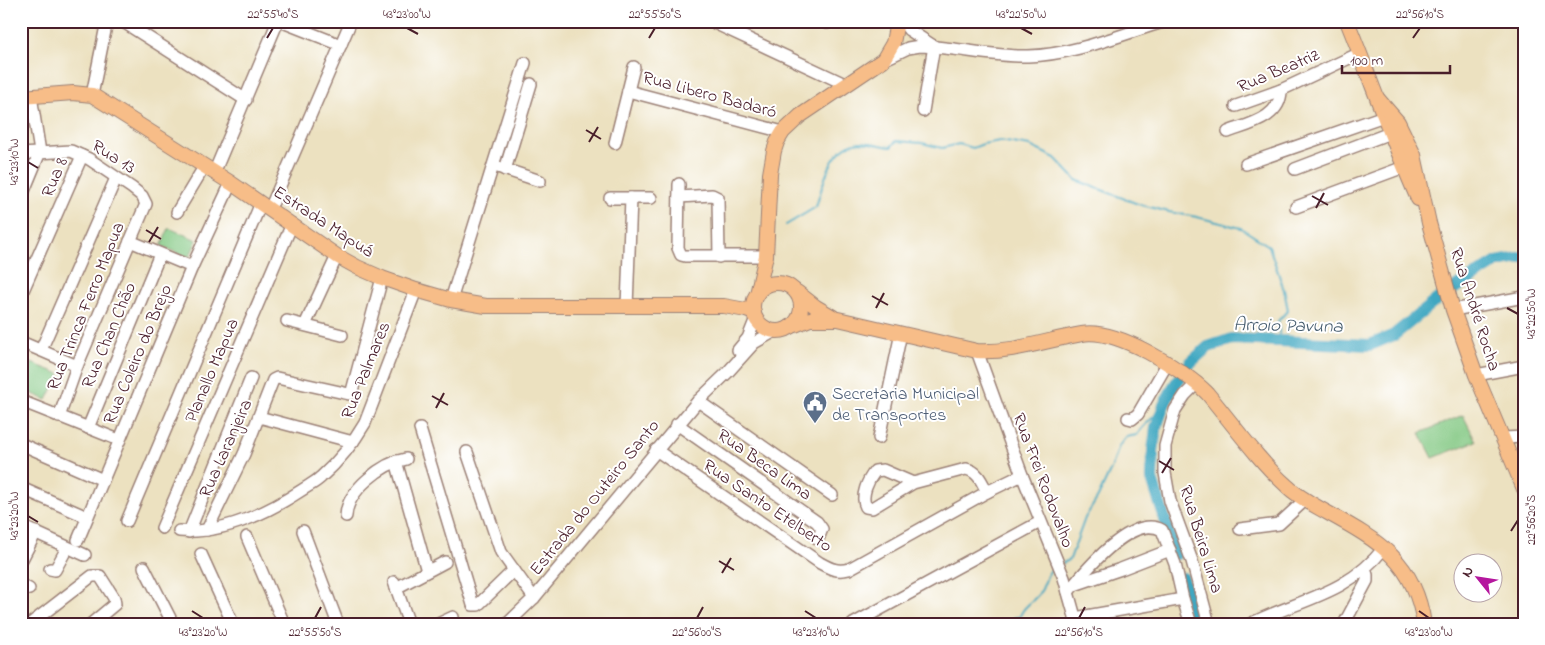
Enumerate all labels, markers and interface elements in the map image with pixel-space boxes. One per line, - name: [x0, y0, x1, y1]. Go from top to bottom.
- text: 22°55'40"S: [248, 6, 299, 24]
- text: 43°23'00"W: [383, 6, 431, 24]
- text: 22°55'50"S: [629, 6, 682, 24]
- text: 43°22'50"W: [996, 6, 1046, 24]
- text: 22°56'10"S: [1396, 6, 1444, 24]
- scale bar: [1342, 42, 1450, 74]
- street label: Rua Beatriz: [1234, 43, 1324, 101]
- text: 100 m: [1350, 50, 1383, 72]
- street label: Rua Libero Badaró: [639, 66, 779, 126]
- street label: Rua 13: [86, 134, 140, 181]
- text: 43°23'10"W: [6, 139, 24, 185]
- street label: Rua 8: [36, 154, 76, 202]
- street label: Estrada Mapuá: [267, 180, 378, 265]
- street label: Rua Trinca Ferro Mapua: [41, 219, 133, 395]
- street label: Rua André Rocha: [1442, 245, 1506, 375]
- street label: Rua Chan Chão: [76, 279, 144, 393]
- street label: Rua Coleiro do Brejo: [98, 281, 180, 429]
- text: 43°22'50"W: [1523, 289, 1541, 339]
- water label: Arroio Pavuna: [1233, 312, 1344, 341]
- street label: Planallo Mapua: [179, 315, 246, 427]
- street label: Rua Palmares: [336, 318, 398, 423]
- place label: Secretaria Municipal de Transportes: [832, 382, 979, 429]
- public building icon: Secretaria Municipal de Transportes: [802, 390, 828, 424]
- street label: Rua Laranjeira: [194, 395, 260, 502]
- street label: Rua Frei Rodovalho: [1004, 410, 1080, 552]
- street label: Estrada do Outeiro Santo: [524, 415, 667, 582]
- street label: Rua Beca Lima: [711, 423, 817, 508]
- street label: Rua Santo Etelberto: [697, 454, 837, 560]
- street label: Rua Beira Lima: [1171, 483, 1229, 597]
- text: 43°23'20"W: [6, 492, 24, 540]
- text: 22°56'20"S: [1523, 495, 1541, 545]
- north arrow: [1452, 552, 1502, 602]
- text: N: [1457, 563, 1479, 582]
- text: 43°23'20"W: [179, 624, 227, 642]
- text: 22°55'50"S: [289, 624, 342, 642]
- text: 22°56'00"S: [672, 624, 722, 642]
- text: 43°23'10"W: [793, 624, 839, 642]
- text: 22°56'10"S: [1055, 624, 1103, 642]
- text: 43°23'00"W: [1405, 624, 1453, 642]

